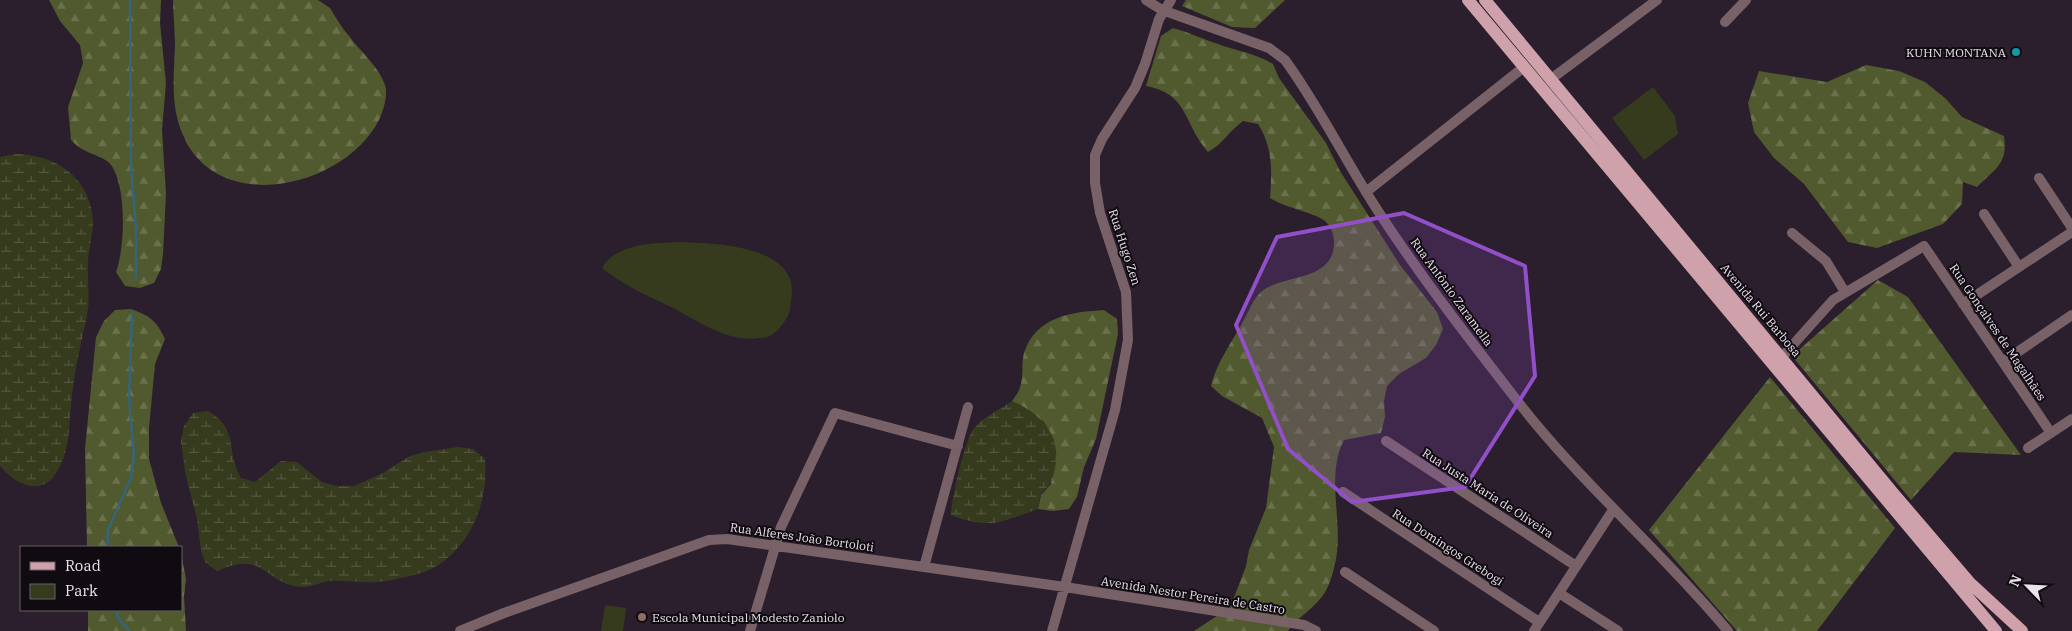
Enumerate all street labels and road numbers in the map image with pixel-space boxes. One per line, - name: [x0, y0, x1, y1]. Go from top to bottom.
- street label: Rua Hugo Zen: [1106, 207, 1144, 287]
- street label: Rua Antônio Zaramella: [1408, 235, 1497, 350]
- street label: Avenida Rui Barbosa: [1718, 260, 1805, 360]
- street label: Rua Gonçalves de Magalhães: [1946, 261, 2050, 403]
- street label: Rua Justa Maria de Oliveira: [1420, 445, 1557, 541]
- street label: Rua Domingos Grebogi: [1390, 505, 1507, 589]
- street label: Rua Alferes João Bortoloti: [729, 519, 875, 555]
- street label: Avenida Nestor Pereira de Castro: [1100, 573, 1286, 617]

